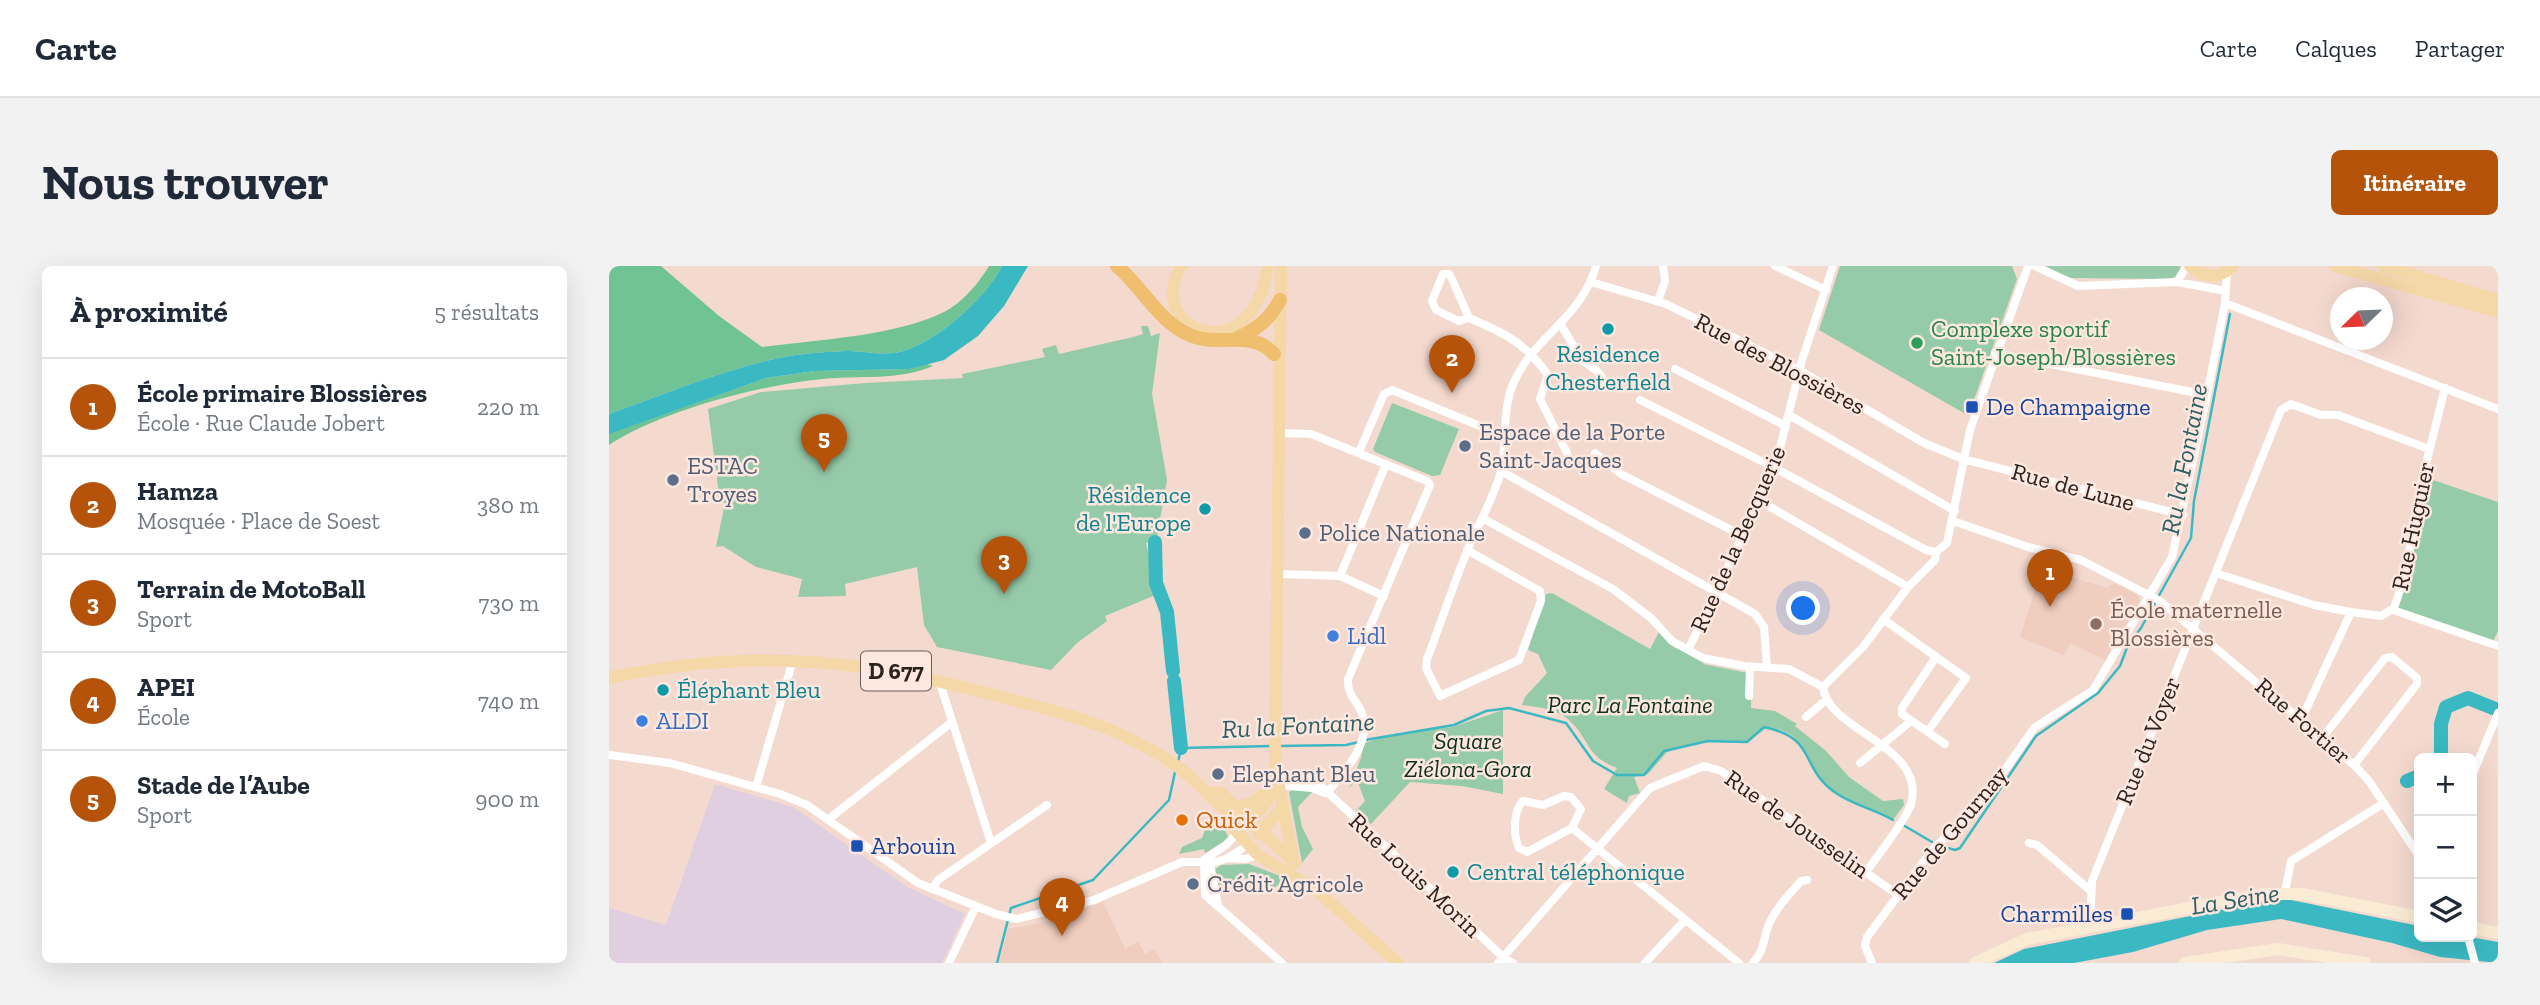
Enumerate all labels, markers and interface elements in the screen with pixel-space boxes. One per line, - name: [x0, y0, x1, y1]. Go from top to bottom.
- text: Carte: [35, 29, 117, 68]
- text: Carte: [2200, 34, 2257, 63]
- text: Calques: [2295, 34, 2377, 63]
- text: Partager: [2415, 34, 2505, 63]
- button: Itinéraire: [2331, 150, 2498, 215]
- text: Nous trouver: [42, 153, 329, 212]
- north arrow: [2330, 287, 2393, 350]
- text: À proximité: [70, 294, 228, 330]
- text: 5 résultats: [434, 298, 539, 326]
- street label: Rue des Blossières: [1690, 306, 1871, 421]
- place label: Complexe sportif Saint-Joseph/Blossières: [1931, 314, 2176, 371]
- marker: Résidence Chesterfield: [1600, 321, 1616, 337]
- pin: 2: [1429, 335, 1475, 393]
- marker: Complexe sportif Saint-Joseph/Blossières: [1909, 335, 1925, 351]
- place label: Résidence Chesterfield: [1545, 339, 1671, 396]
- text: École primaire Blossières: [137, 377, 427, 409]
- water label: Ru la Fontaine: [2154, 381, 2214, 537]
- place label: De Champaigne: [1986, 392, 2151, 421]
- text: 1: [88, 393, 98, 421]
- text: 220 m: [477, 393, 539, 421]
- marker: De Champaigne: [1964, 399, 1980, 415]
- text: École · Rue Claude Jobert: [137, 409, 385, 437]
- pin: 5: [801, 414, 847, 472]
- place label: Espace de la Porte Saint-Jacques: [1479, 417, 1665, 474]
- marker: Espace de la Porte Saint-Jacques: [1457, 438, 1473, 454]
- street label: Rue de la Becquerie: [1683, 441, 1792, 636]
- place label: ESTAC Troyes: [687, 451, 758, 508]
- street label: Rue de Lune: [2008, 456, 2138, 517]
- street label: Rue Huguier: [2385, 459, 2440, 593]
- marker: ESTAC Troyes: [665, 472, 681, 488]
- text: Hamza: [137, 475, 218, 507]
- place label: Résidence de l'Europe: [1076, 480, 1191, 537]
- text: 2: [87, 491, 99, 519]
- text: 380 m: [477, 491, 539, 519]
- marker: Résidence de l'Europe: [1197, 501, 1213, 517]
- text: Mosquée · Place de Soest: [137, 507, 380, 535]
- place label: Police Nationale: [1319, 518, 1485, 547]
- marker: Police Nationale: [1297, 525, 1313, 541]
- pin: 3: [981, 536, 1027, 594]
- pin: 1: [2027, 549, 2073, 607]
- text: Terrain de MotoBall: [137, 573, 366, 605]
- text: 3: [87, 589, 99, 617]
- text: 730 m: [479, 589, 539, 617]
- your location: [1786, 591, 1820, 625]
- place label: École maternelle Blossières: [2110, 595, 2282, 652]
- text: Sport: [137, 605, 192, 633]
- marker: École maternelle Blossières: [2088, 616, 2104, 632]
- place label: Lidl: [1347, 621, 1386, 650]
- marker: Lidl: [1325, 628, 1341, 644]
- road number: D 677: [861, 652, 931, 690]
- text: APEI: [137, 671, 195, 703]
- street label: Rue Fortier: [2250, 671, 2357, 770]
- street label: Rue du Voyer: [2109, 673, 2186, 809]
- place label: Éléphant Bleu: [677, 675, 821, 704]
- marker: Éléphant Bleu: [655, 682, 671, 698]
- text: 4: [86, 687, 100, 715]
- text: 740 m: [478, 687, 539, 715]
- park label: Parc La Fontaine: [1547, 690, 1713, 719]
- text: École: [137, 703, 190, 731]
- water label: Ru la Fontaine: [1221, 705, 1375, 745]
- place label: ALDI: [656, 706, 709, 735]
- marker: ALDI: [634, 713, 650, 729]
- park label: Square Ziélona-Gora: [1404, 726, 1532, 783]
- map controls: [2414, 753, 2477, 942]
- button: +: [2414, 753, 2477, 816]
- place label: Elephant Bleu: [1232, 759, 1376, 788]
- street label: Rue de Gournay: [1886, 760, 2014, 905]
- street label: Rue de Jousselin: [1719, 763, 1875, 884]
- marker: Elephant Bleu: [1210, 766, 1226, 782]
- text: Stade de l’Aube: [137, 769, 310, 801]
- text: 5: [87, 785, 99, 813]
- text: 900 m: [475, 785, 539, 813]
- text: Sport: [137, 801, 192, 829]
- place label: Quick: [1196, 805, 1258, 834]
- street label: Rue Louis Morin: [1343, 806, 1488, 943]
- marker: Quick: [1174, 812, 1190, 828]
- button: −: [2414, 816, 2477, 879]
- place label: Arbouin: [871, 831, 956, 860]
- marker: Arbouin: [849, 838, 865, 854]
- place label: Central téléphonique: [1467, 857, 1685, 886]
- marker: Central téléphonique: [1445, 864, 1461, 880]
- place label: Crédit Agricole: [1207, 869, 1364, 898]
- marker: Crédit Agricole: [1185, 876, 1201, 892]
- water label: La Seine: [2188, 876, 2282, 922]
- pin: 4: [1039, 878, 1085, 936]
- button: layers: [2414, 879, 2477, 942]
- place label: Charmilles: [2000, 899, 2113, 928]
- marker: Charmilles: [2119, 906, 2135, 922]

